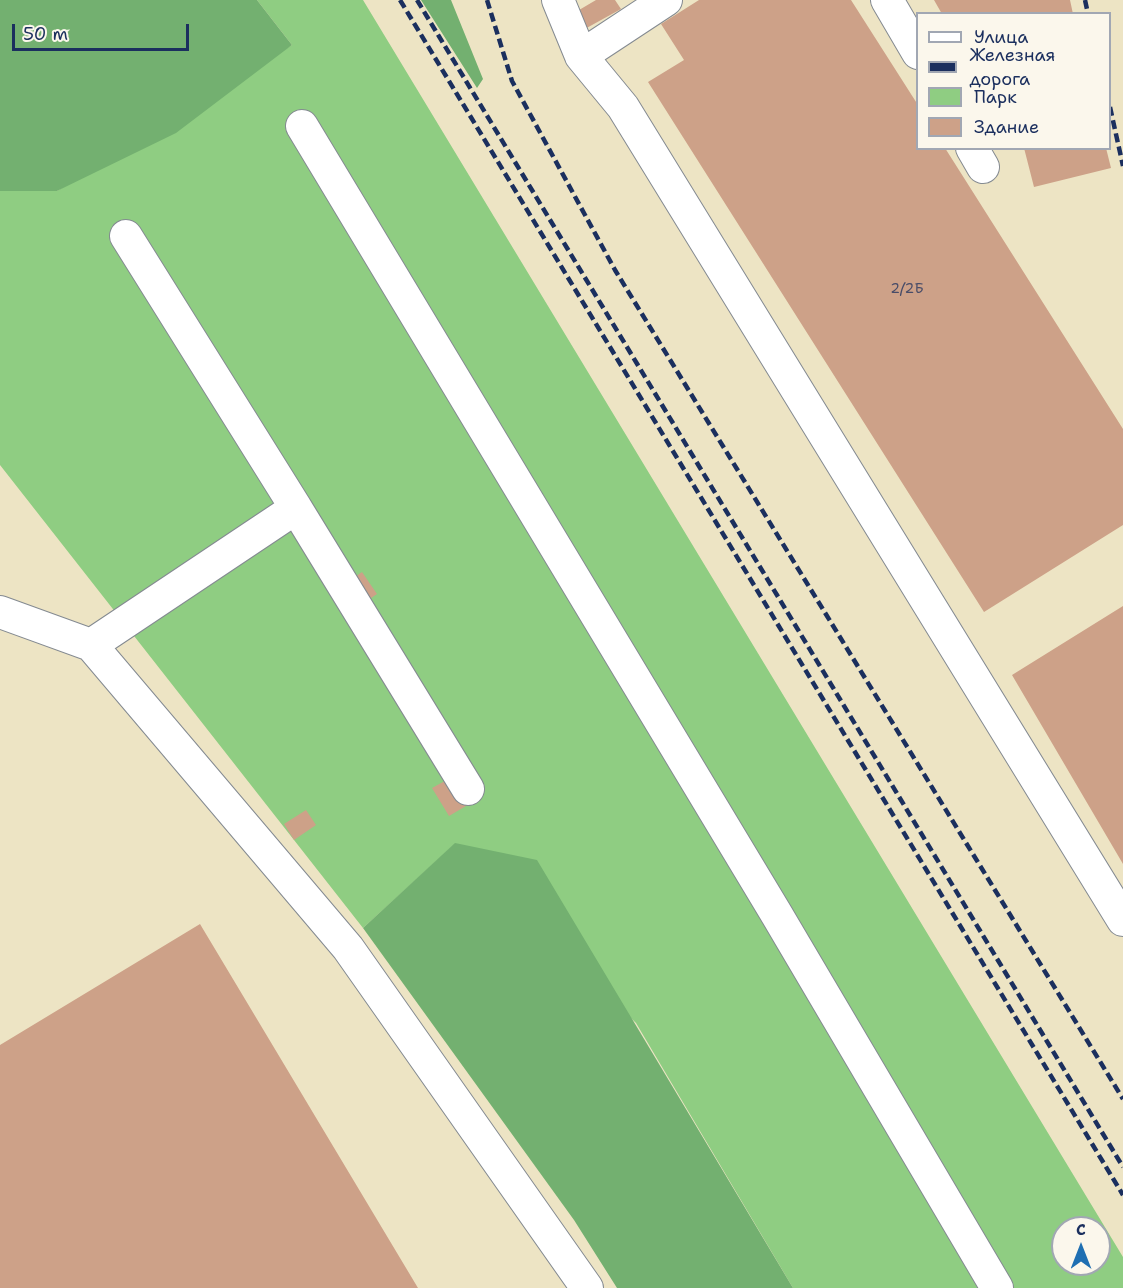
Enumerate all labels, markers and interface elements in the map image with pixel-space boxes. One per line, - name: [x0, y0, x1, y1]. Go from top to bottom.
- scale bar: [15, 12, 192, 50]
- legend: [916, 12, 1111, 150]
- text: 50 m: [23, 22, 68, 46]
- text: Улица: [974, 25, 1028, 49]
- text: Железная дорога: [969, 43, 1055, 91]
- text: Парк: [974, 85, 1017, 109]
- text: Здание: [974, 115, 1039, 139]
- house number: 2/2Б: [890, 281, 924, 297]
- north arrow: [1051, 1216, 1111, 1276]
- text: С: [1076, 1219, 1086, 1240]

